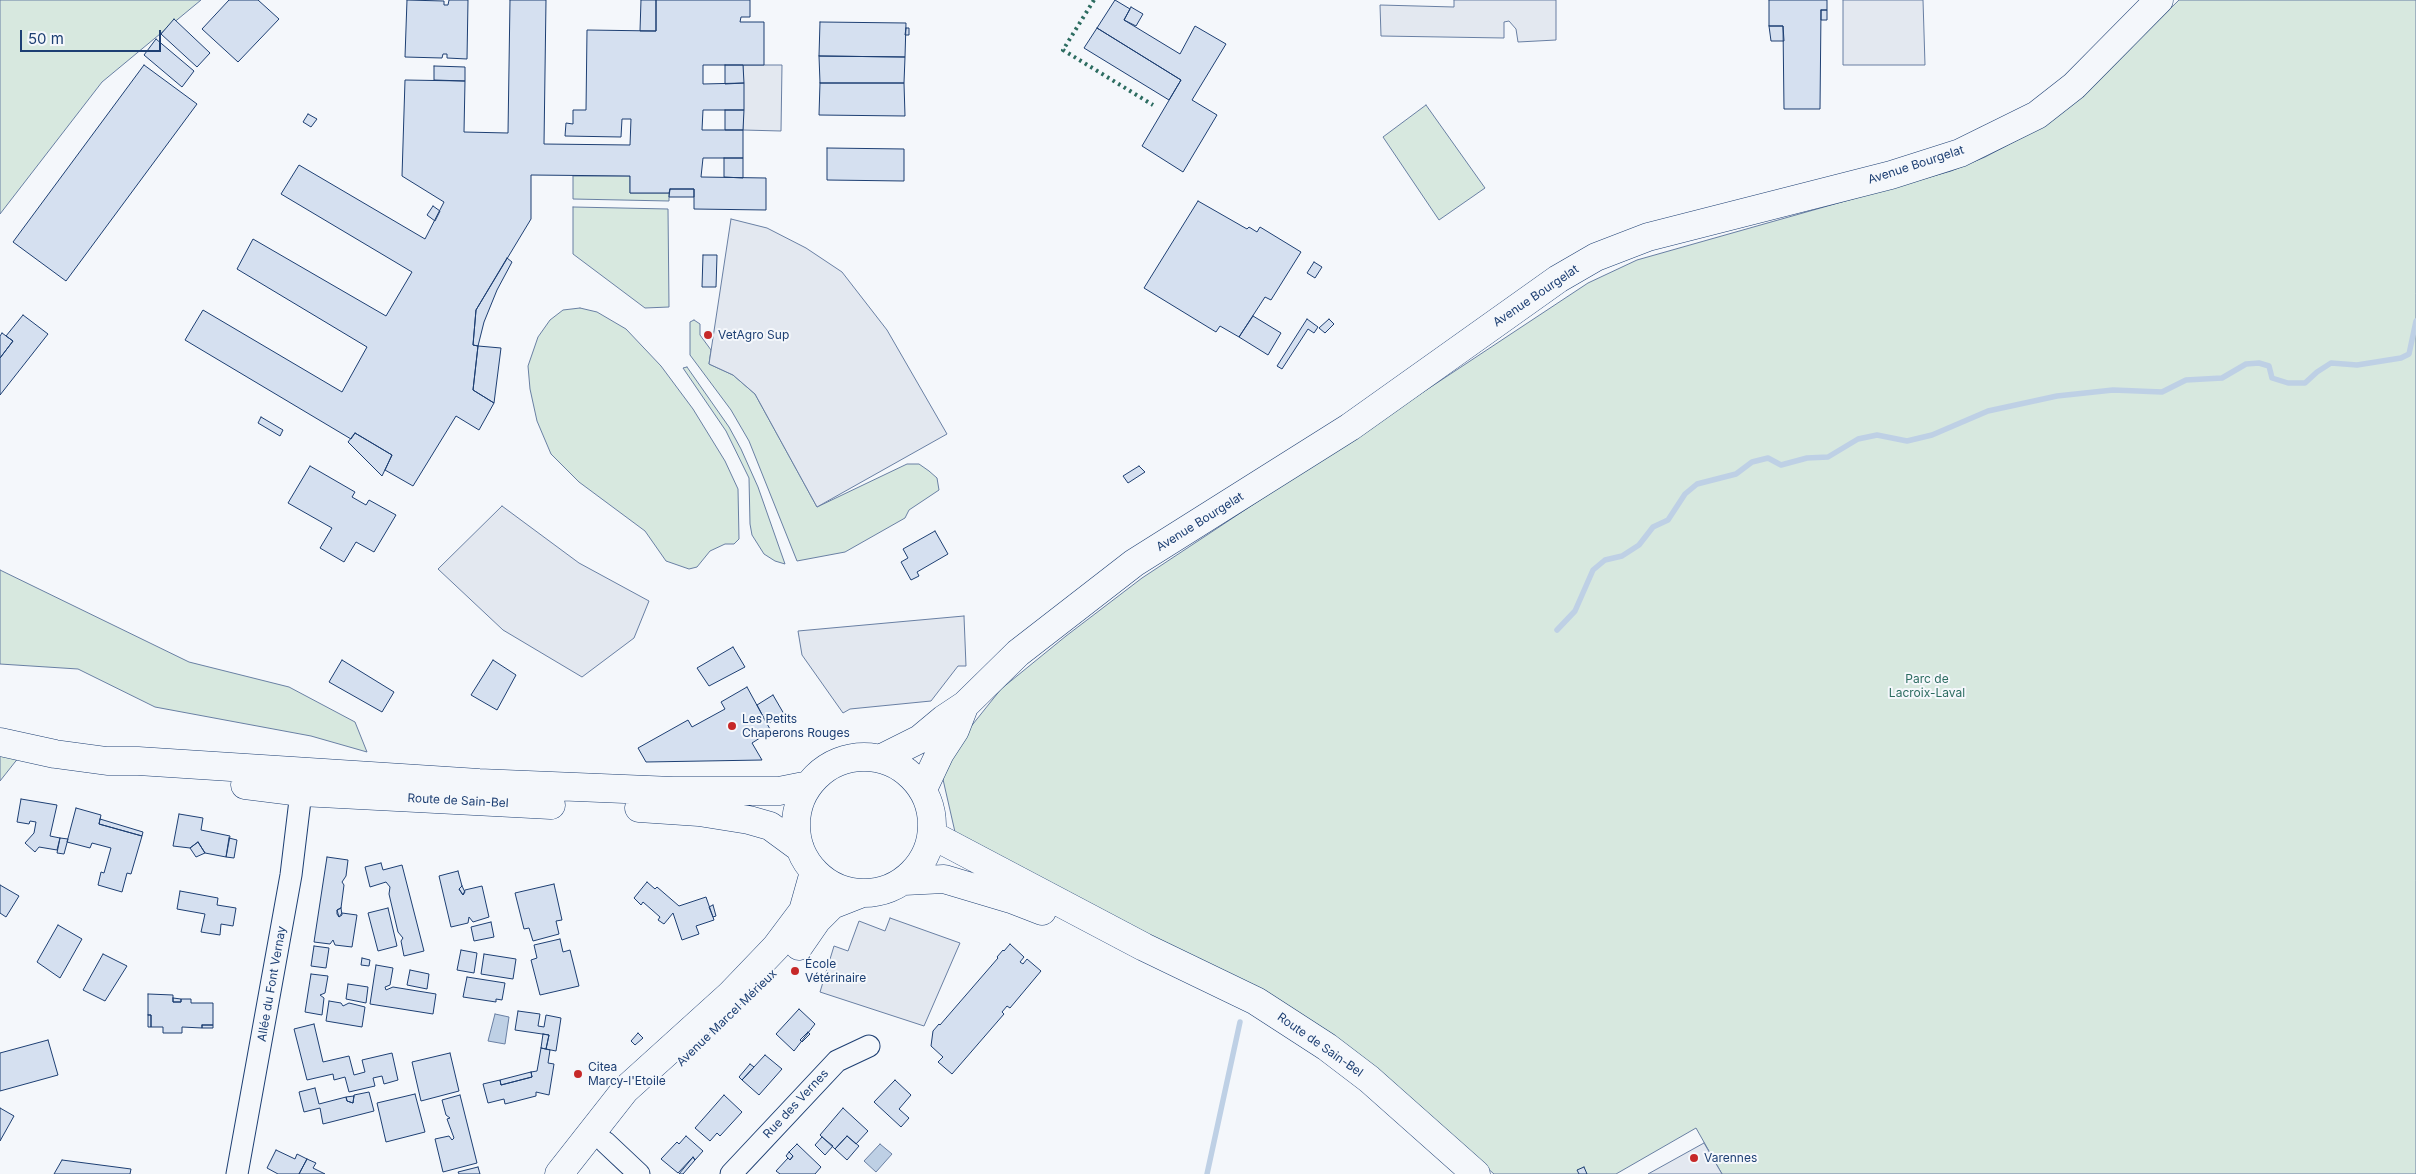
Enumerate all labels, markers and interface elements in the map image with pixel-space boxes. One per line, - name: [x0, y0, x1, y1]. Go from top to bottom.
- scale bar: [22, 20, 164, 52]
- text: 50 m: [28, 29, 64, 48]
- street label: Avenue Bourgelat: [1866, 143, 1966, 187]
- street label: Avenue Bourgelat: [1491, 262, 1581, 330]
- place label: VetAgro Sup: [718, 328, 789, 342]
- marker: VetAgro Sup: [702, 329, 714, 341]
- street label: Avenue Bourgelat: [1154, 489, 1246, 555]
- park label: Parc de Lacroix-Laval: [1889, 672, 1965, 700]
- place label: Les Petits Chaperons Rouges: [742, 712, 850, 740]
- marker: Les Petits Chaperons Rouges: [726, 720, 738, 732]
- street label: Route de Sain-Bel: [407, 791, 509, 811]
- street label: Allée du Font Vernay: [255, 925, 289, 1043]
- place label: École Vétérinaire: [805, 957, 866, 985]
- marker: École Vétérinaire: [789, 965, 801, 977]
- street label: Avenue Marcel Mérieux: [674, 966, 780, 1070]
- street label: Route de Sain-Bel: [1274, 1010, 1366, 1080]
- place label: Citea Marcy-l'Etoile: [588, 1060, 666, 1088]
- street label: Rue des Vernes: [760, 1067, 832, 1141]
- marker: Citea Marcy-l'Etoile: [572, 1068, 584, 1080]
- place label: Varennes: [1704, 1151, 1757, 1165]
- marker: Varennes: [1688, 1152, 1700, 1164]

